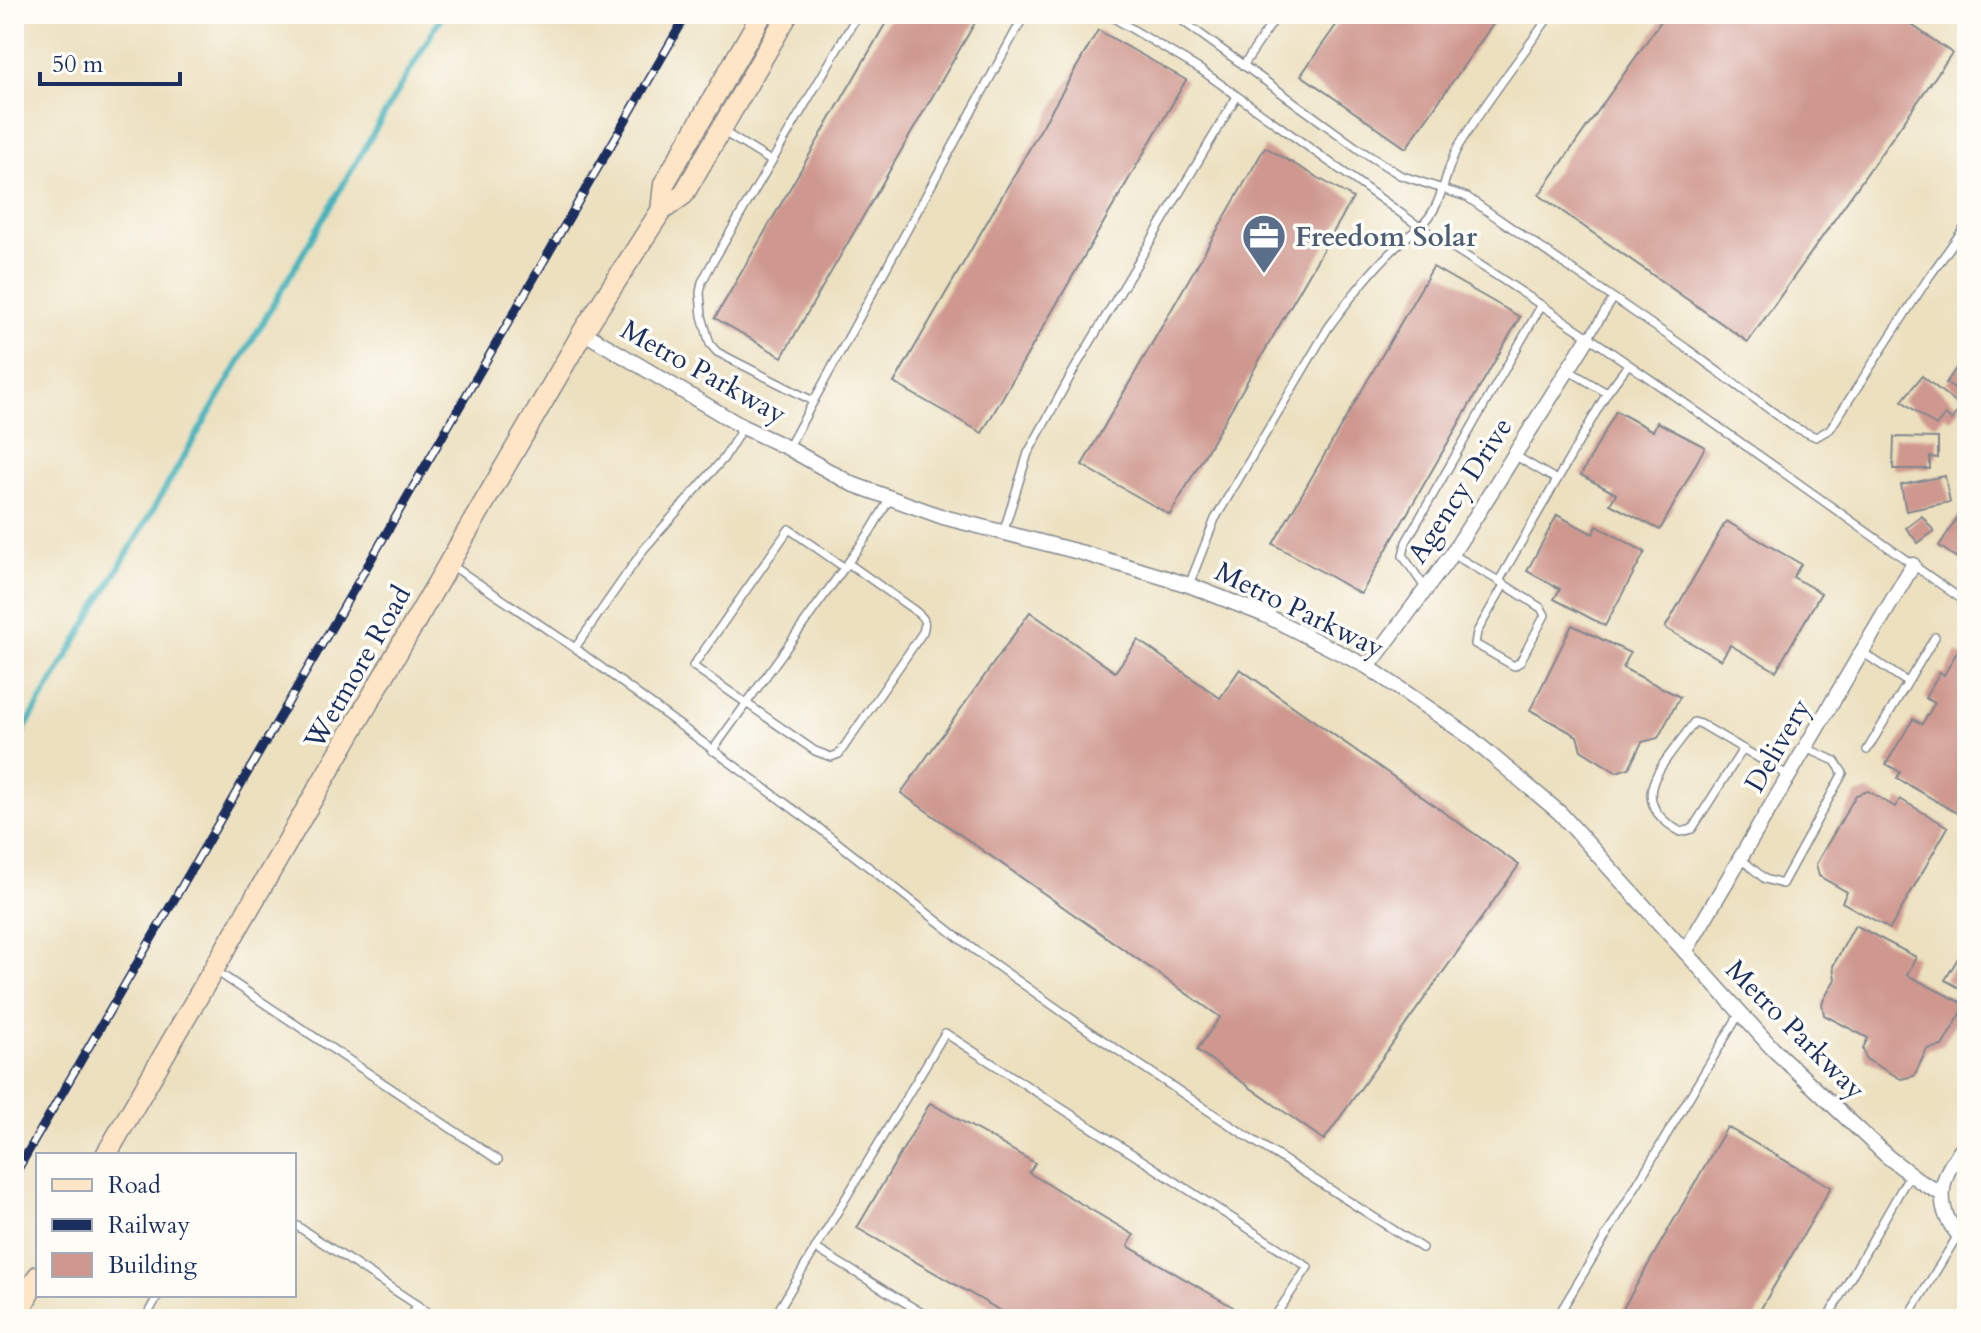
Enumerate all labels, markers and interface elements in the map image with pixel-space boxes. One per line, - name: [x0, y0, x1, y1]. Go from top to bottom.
- scale bar: [40, 36, 180, 86]
- text: 50 m: [52, 48, 104, 81]
- office icon: Freedom Solar: [1240, 212, 1288, 275]
- place label: Freedom Solar: [1295, 218, 1478, 256]
- street label: Metro Parkway: [614, 311, 793, 433]
- street label: Agency Drive: [1398, 410, 1521, 571]
- street label: Metro Parkway: [1209, 552, 1391, 667]
- street label: Wetmore Road: [295, 579, 420, 757]
- street label: Delivery: [1736, 692, 1820, 799]
- street label: Metro Parkway: [1717, 951, 1874, 1108]
- legend: [36, 1153, 296, 1297]
- text: Road: [108, 1169, 161, 1202]
- text: Railway: [108, 1209, 190, 1242]
- text: Building: [108, 1249, 198, 1282]

